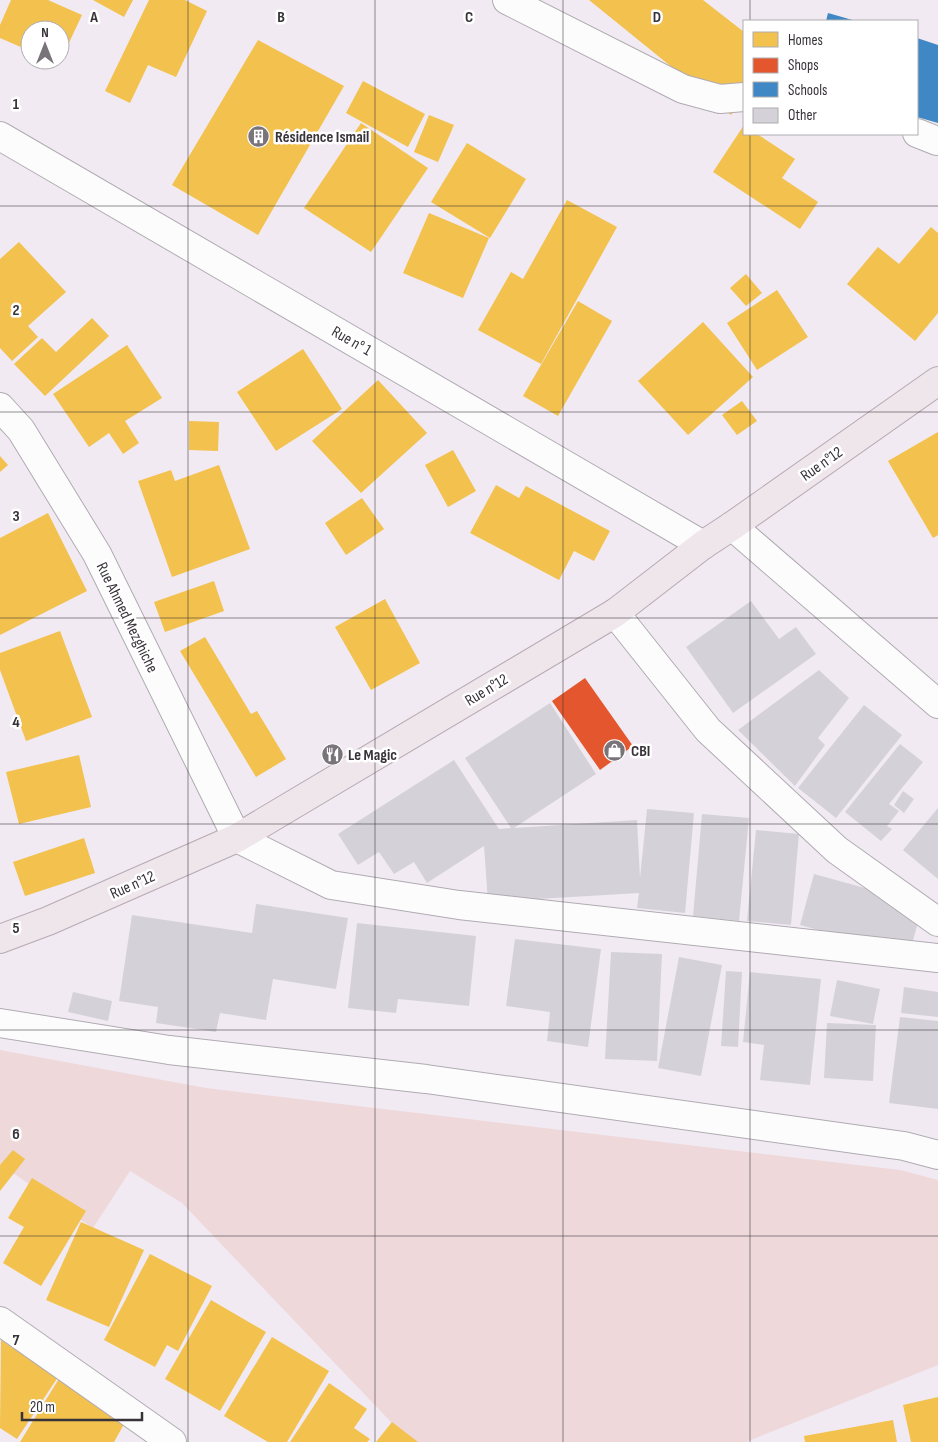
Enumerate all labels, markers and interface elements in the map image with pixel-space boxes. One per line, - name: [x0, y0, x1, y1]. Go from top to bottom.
- text: A: [89, 8, 98, 27]
- text: B: [277, 8, 285, 27]
- text: C: [465, 8, 473, 27]
- text: D: [653, 8, 661, 27]
- north arrow: [20, 20, 70, 70]
- legend: [743, 20, 918, 135]
- text: N: [41, 24, 49, 41]
- text: Homes: [788, 31, 823, 50]
- text: Shops: [788, 56, 819, 75]
- text: Schools: [788, 81, 827, 100]
- text: 1: [13, 95, 20, 114]
- text: Other: [788, 106, 817, 125]
- building icon: Résidence Ismail: [247, 124, 271, 148]
- place label: Résidence Ismail: [275, 128, 369, 147]
- text: 2: [12, 301, 20, 320]
- street label: Rue n° 1: [328, 322, 375, 360]
- street label: Rue n°12: [797, 443, 847, 486]
- text: 3: [12, 507, 20, 526]
- street label: Rue Ahmed Mezghiche: [92, 559, 162, 676]
- street label: Rue n°12: [462, 670, 512, 711]
- text: 4: [12, 713, 20, 732]
- shop icon: CBI: [603, 738, 627, 762]
- restaurant icon: Le Magic: [320, 742, 344, 766]
- place label: CBI: [631, 742, 650, 761]
- place label: Le Magic: [348, 746, 397, 765]
- street label: Rue n°12: [107, 867, 158, 904]
- text: 5: [12, 919, 20, 938]
- text: 6: [12, 1125, 20, 1144]
- text: 7: [13, 1331, 20, 1350]
- scale bar: [22, 1390, 142, 1422]
- text: 20 m: [30, 1398, 55, 1417]

